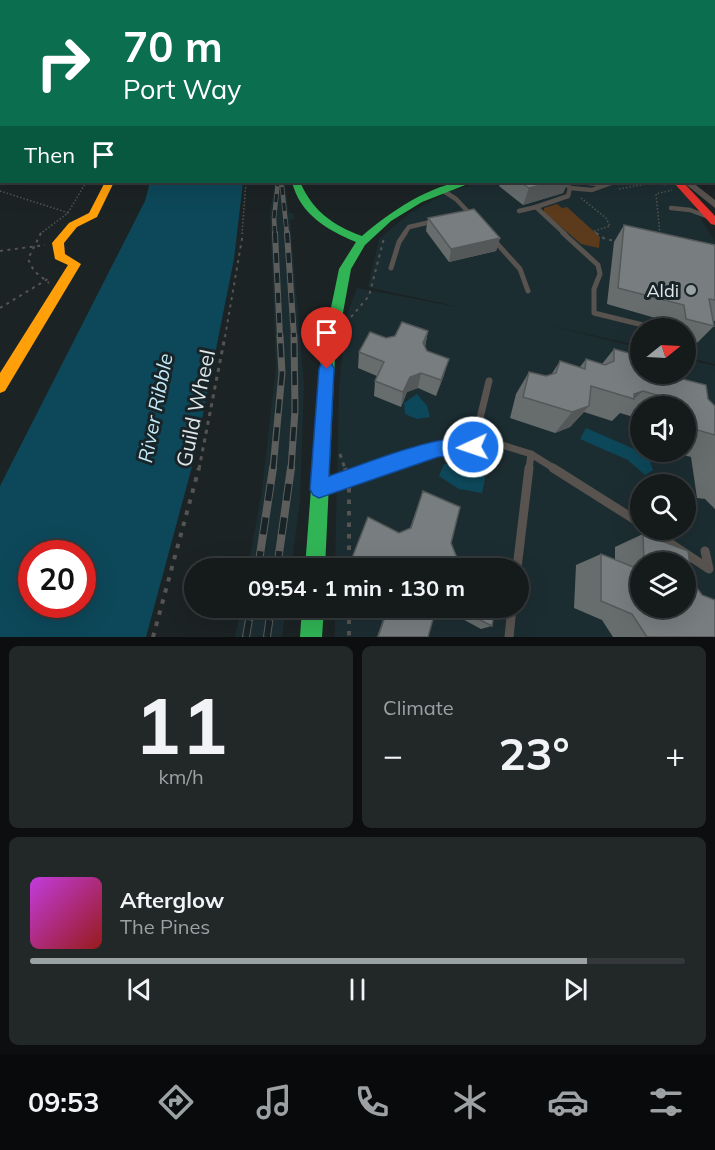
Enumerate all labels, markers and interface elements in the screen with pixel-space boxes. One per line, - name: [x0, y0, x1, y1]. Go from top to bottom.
- text: 70 m: [123, 20, 223, 73]
- icon: right: [24, 24, 102, 102]
- text: Port Way: [123, 72, 241, 106]
- icon: arrive: [87, 138, 120, 171]
- text: Then: [24, 141, 75, 169]
- place label: Aldi: [646, 279, 679, 302]
- marker: Aldi: [684, 283, 698, 297]
- pin: [301, 307, 352, 369]
- icon: arrive: [310, 316, 343, 349]
- north arrow: [630, 318, 696, 384]
- map controls: [630, 318, 696, 618]
- street label: Guild Wheel: [170, 347, 220, 469]
- water label: River Ribble: [132, 351, 178, 465]
- button: sound: [630, 396, 696, 462]
- position arrow: [441, 415, 505, 479]
- button: search: [630, 474, 696, 540]
- speed limit sign: 20: [18, 540, 96, 618]
- button: layers: [630, 552, 696, 618]
- text: 09:54 · 1 min · 130 m: [248, 574, 465, 602]
- text: 11: [134, 676, 228, 774]
- text: Climate: [383, 695, 454, 720]
- text: 23°: [498, 725, 570, 781]
- text: −: [383, 734, 403, 775]
- text: +: [665, 734, 685, 775]
- text: km/h: [158, 764, 204, 789]
- text: Afterglow: [120, 886, 224, 914]
- text: The Pines: [120, 914, 210, 939]
- icon: previous: [123, 973, 156, 1006]
- icon: pause: [341, 973, 374, 1006]
- icon: next: [559, 973, 592, 1006]
- icon: directions: [155, 1081, 197, 1123]
- icon: music: [253, 1081, 295, 1123]
- icon: phone: [351, 1081, 393, 1123]
- icon: climate: [449, 1081, 491, 1123]
- icon: car: [547, 1081, 589, 1123]
- icon: filters: [645, 1081, 687, 1123]
- text: 09:53: [28, 1085, 99, 1119]

